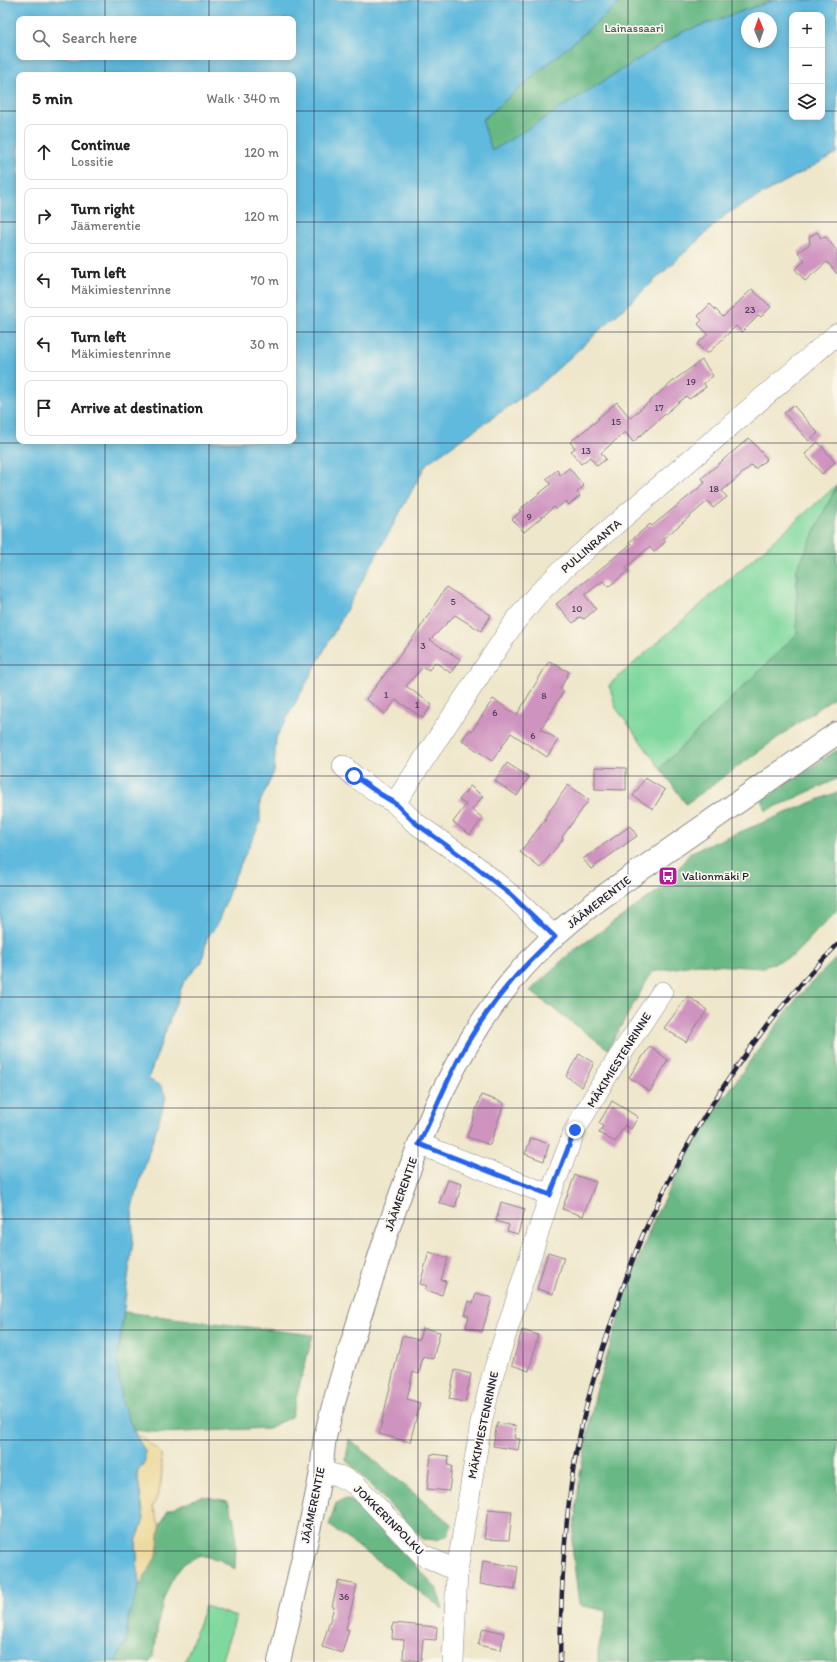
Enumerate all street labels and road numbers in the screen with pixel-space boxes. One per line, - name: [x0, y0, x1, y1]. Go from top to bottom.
- street label: PULLINRANTA: [558, 516, 624, 576]
- street label: JÄÄMERENTIE: [564, 872, 634, 931]
- street label: MÄKIMIESTENRINNE: [584, 1010, 654, 1110]
- street label: JÄÄMERENTIE: [382, 1155, 420, 1233]
- street label: MÄKIMIESTENRINNE: [465, 1370, 501, 1480]
- street label: JÄÄMERENTIE: [298, 1465, 328, 1544]
- street label: JOKKERINPOLKU: [351, 1482, 427, 1558]

